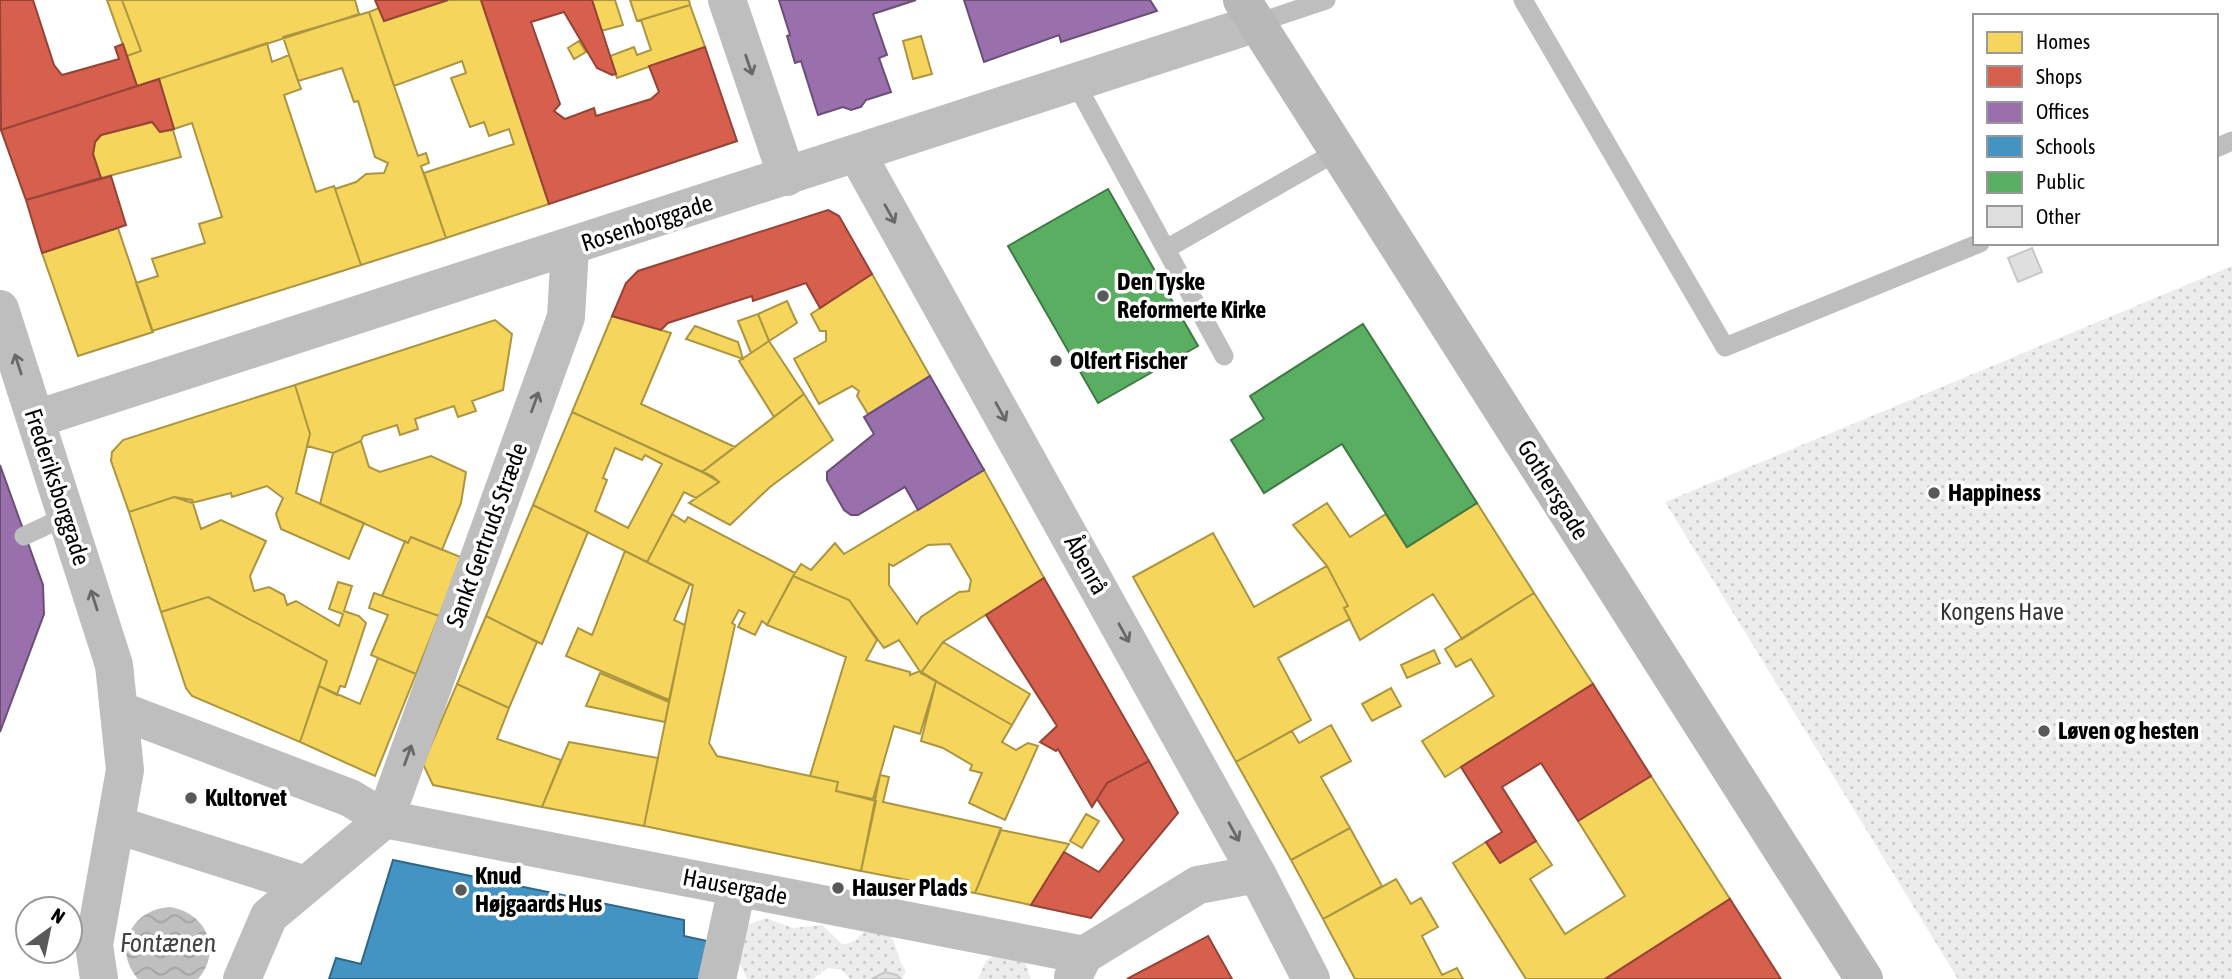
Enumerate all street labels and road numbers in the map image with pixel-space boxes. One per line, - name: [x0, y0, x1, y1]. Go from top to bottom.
- street label: Rosenborggade: [578, 189, 716, 256]
- street label: Frederiksborggade: [19, 405, 96, 569]
- street label: Gothersgade: [1512, 435, 1595, 544]
- street label: Sankt Gertruds Stræde: [441, 439, 532, 631]
- street label: Åbenrå: [1059, 530, 1114, 599]
- street label: Hausergade: [681, 863, 790, 910]

